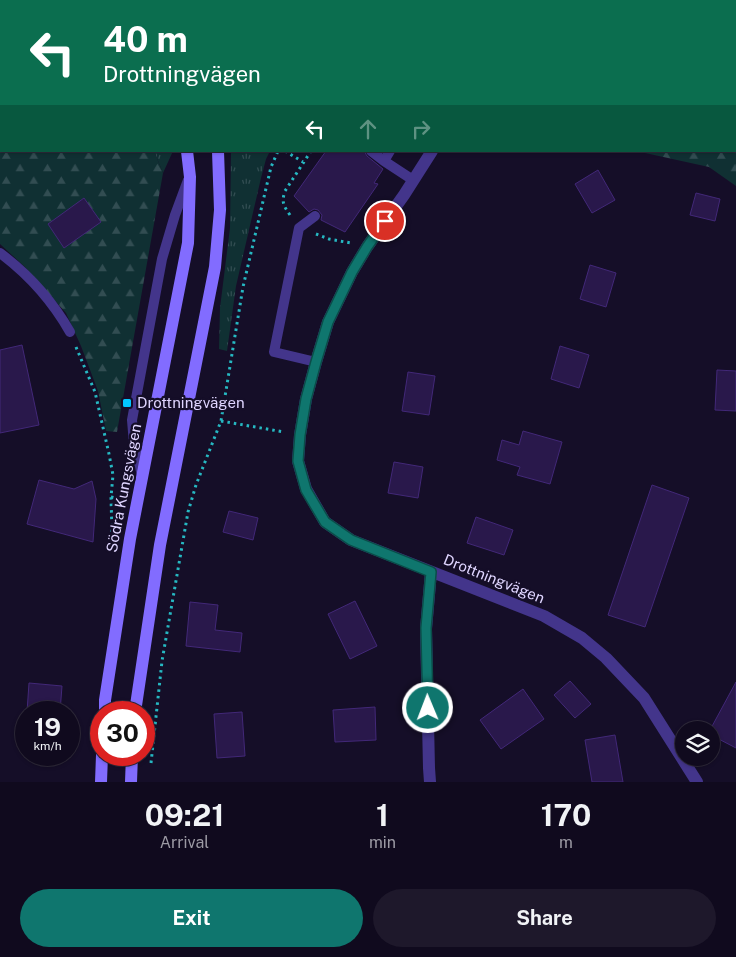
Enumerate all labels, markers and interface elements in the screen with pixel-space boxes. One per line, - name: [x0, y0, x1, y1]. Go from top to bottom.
- text: 40 m: [103, 19, 188, 60]
- icon: left: [20, 20, 85, 85]
- text: Drottningvägen: [103, 61, 261, 87]
- icon: left: [301, 115, 329, 143]
- icon: ahead: [354, 115, 382, 143]
- icon: right: [407, 115, 435, 143]
- pin: [364, 200, 406, 242]
- icon: arrive: [371, 207, 399, 235]
- place label: Drottningvägen: [137, 394, 245, 411]
- marker: Drottningvägen: [121, 397, 133, 409]
- street label: Södra Kungsvägen: [103, 422, 144, 554]
- street label: Drottningvägen: [441, 550, 547, 607]
- position arrow: [401, 681, 453, 733]
- speed limit sign: 30: [90, 701, 155, 766]
- text: 19: [34, 712, 61, 742]
- map controls: [675, 721, 720, 766]
- button: layers: [675, 721, 720, 766]
- text: km/h: [33, 739, 62, 753]
- text: 09:21: [145, 797, 224, 833]
- text: 1: [376, 797, 389, 833]
- text: 170: [541, 797, 591, 833]
- text: Arrival: [160, 833, 209, 852]
- text: min: [369, 833, 396, 852]
- text: m: [559, 833, 573, 852]
- button: Exit: [20, 889, 363, 947]
- button: Share: [373, 889, 716, 947]

